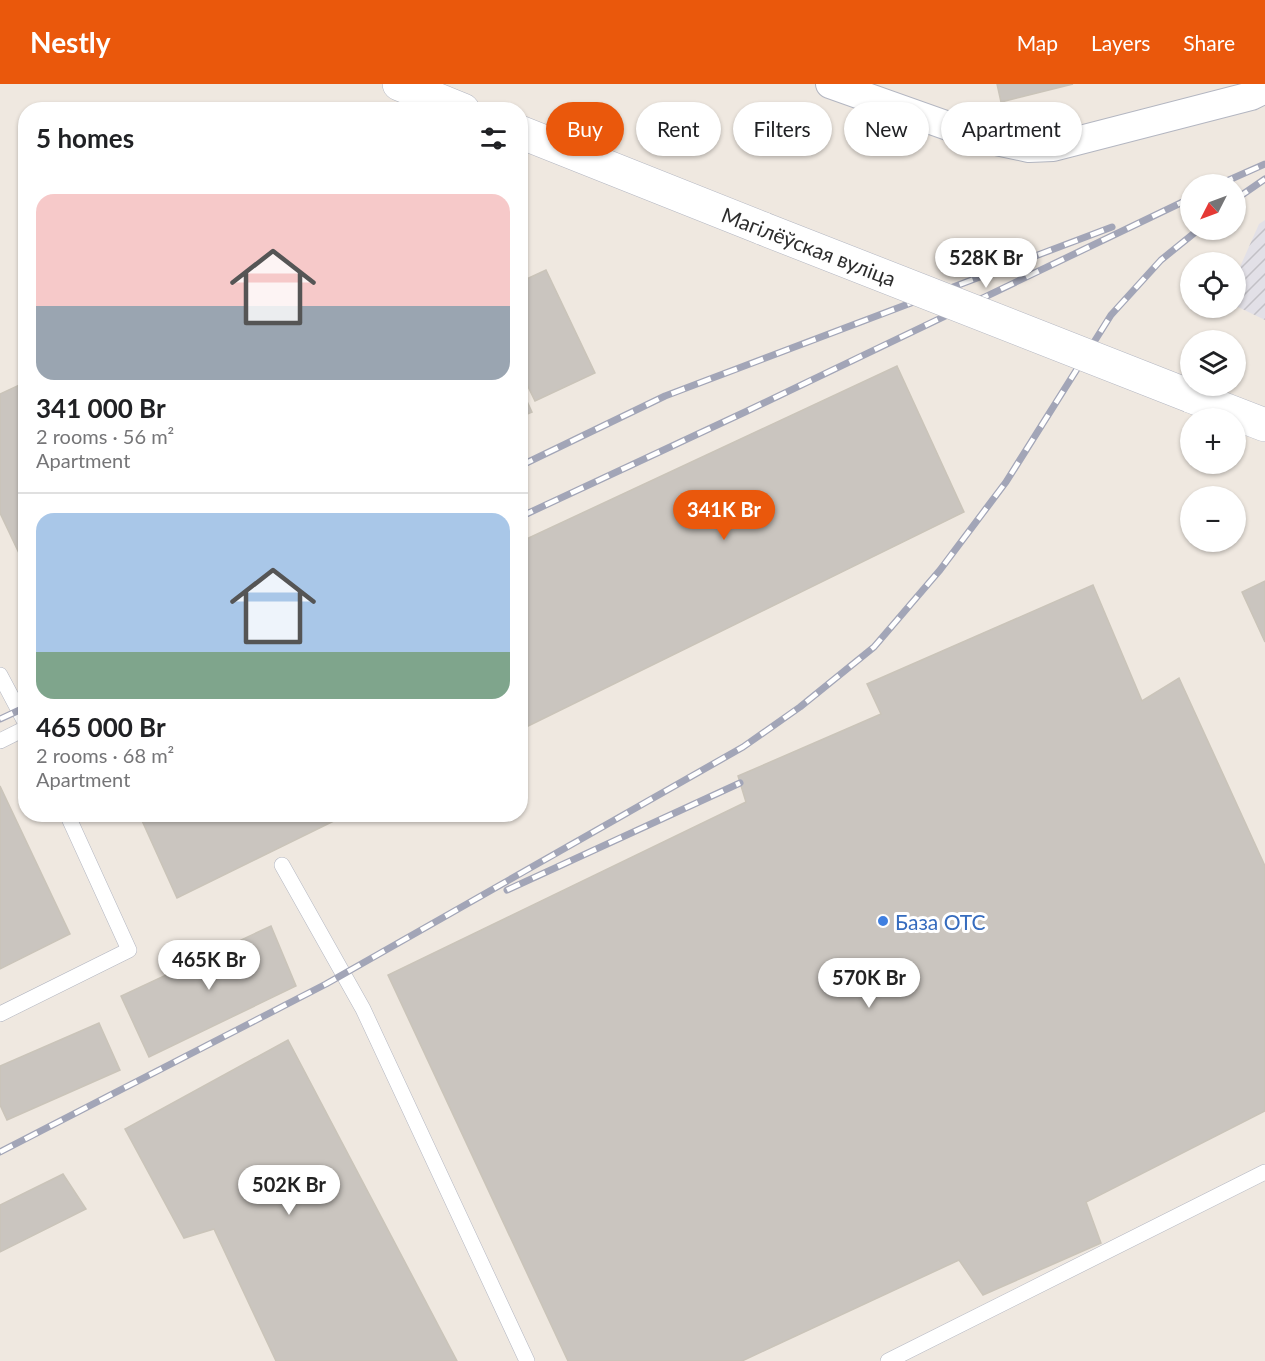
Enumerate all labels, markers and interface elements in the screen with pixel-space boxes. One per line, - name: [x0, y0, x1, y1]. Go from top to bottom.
- text: Nestly: [30, 25, 111, 59]
- text: Map: [1017, 30, 1058, 55]
- text: Layers: [1091, 30, 1150, 55]
- text: Share: [1183, 30, 1235, 55]
- chip: Buy: [546, 102, 624, 156]
- chip: Rent: [636, 102, 721, 156]
- chip: Filters: [733, 102, 832, 156]
- chip: New: [844, 102, 929, 156]
- chip: Apartment: [941, 102, 1082, 156]
- text: 5 homes: [36, 122, 134, 154]
- icon: filters: [477, 122, 510, 155]
- north arrow: [1180, 174, 1246, 240]
- map controls: [1180, 174, 1246, 552]
- street label: Магілёўская вуліца: [718, 201, 900, 291]
- icon: home: [219, 233, 327, 341]
- pin: 528K Br: [931, 238, 1041, 289]
- text: 528K Br: [949, 245, 1023, 269]
- button: locate: [1180, 252, 1246, 318]
- button: layers: [1180, 330, 1246, 396]
- text: 341 000 Br: [36, 392, 166, 424]
- button: +: [1180, 408, 1246, 474]
- text: 2 rooms · 56 m²: [36, 424, 174, 448]
- text: Apartment: [36, 448, 130, 472]
- button: −: [1180, 486, 1246, 552]
- pin: 341K Br: [669, 490, 779, 541]
- text: 341K Br: [687, 497, 761, 521]
- icon: home: [219, 552, 327, 660]
- text: 465 000 Br: [36, 711, 166, 743]
- text: 2 rooms · 68 m²: [36, 743, 174, 767]
- text: Apartment: [36, 767, 130, 791]
- place label: База ОТС: [895, 909, 986, 934]
- marker: База ОТС: [876, 914, 890, 928]
- pin: 465K Br: [154, 940, 264, 991]
- text: 465K Br: [172, 947, 246, 971]
- pin: 570K Br: [814, 958, 924, 1009]
- text: 570K Br: [832, 965, 906, 989]
- pin: 502K Br: [234, 1165, 344, 1216]
- text: 502K Br: [252, 1172, 326, 1196]

